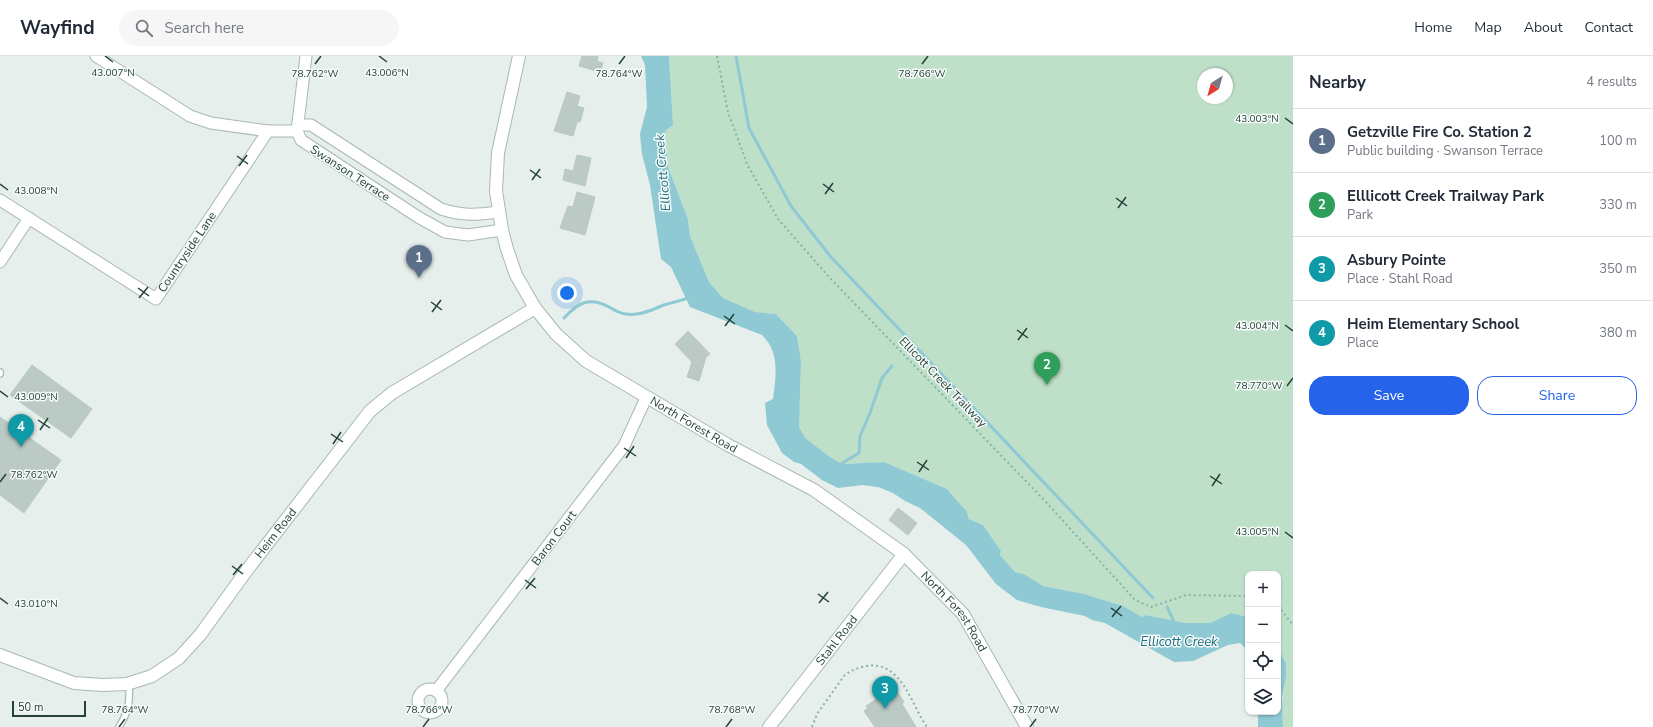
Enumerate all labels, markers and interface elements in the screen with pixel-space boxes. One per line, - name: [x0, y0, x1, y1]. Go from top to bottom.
- search box: [119, 10, 399, 46]
- text: Wayfind: [20, 15, 95, 41]
- icon: search: [133, 17, 155, 39]
- text: Search here: [165, 18, 244, 38]
- text: Home: [1414, 18, 1452, 37]
- text: Map: [1474, 18, 1502, 37]
- text: About: [1524, 18, 1563, 37]
- text: Contact: [1585, 18, 1633, 37]
- text: 43.007°N: [91, 66, 135, 80]
- text: 43.006°N: [365, 66, 409, 80]
- text: 78.762°W: [291, 67, 339, 81]
- text: 78.764°W: [595, 67, 643, 81]
- text: 78.766°W: [898, 67, 946, 81]
- north arrow: [1197, 68, 1233, 104]
- text: Nearby: [1309, 71, 1366, 94]
- text: 4 results: [1586, 73, 1637, 91]
- text: 43.003°N: [1235, 112, 1279, 126]
- text: Getzville Fire Co. Station 2: [1347, 122, 1532, 142]
- text: 1: [1318, 132, 1326, 150]
- text: 100 m: [1599, 132, 1637, 150]
- water label: Ellicott Creek: [651, 133, 675, 212]
- street label: Swanson Terrace: [307, 141, 393, 205]
- text: Public building · Swanson Terrace: [1347, 142, 1543, 160]
- text: 43.008°N: [14, 184, 58, 198]
- text: Elllicott Creek Trailway Park: [1347, 186, 1544, 206]
- text: 2: [1318, 196, 1326, 214]
- text: 330 m: [1599, 196, 1637, 214]
- text: Park: [1347, 206, 1373, 224]
- street label: Countryside Lane: [154, 209, 220, 295]
- pin: 1: [406, 245, 432, 278]
- text: Asbury Pointe: [1347, 250, 1446, 270]
- text: 3: [1318, 260, 1326, 278]
- text: 350 m: [1599, 260, 1637, 278]
- text: Place · Stahl Road: [1347, 270, 1453, 288]
- your location: [557, 283, 577, 303]
- text: Heim Elementary School: [1347, 314, 1519, 334]
- text: 43.004°N: [1235, 319, 1279, 333]
- text: 4: [1318, 324, 1326, 342]
- text: 380 m: [1599, 324, 1637, 342]
- street label: Ellicott Creek Trailway: [896, 333, 991, 431]
- text: Place: [1347, 334, 1379, 352]
- pin: 2: [1034, 352, 1060, 385]
- button: Save: [1309, 376, 1469, 415]
- button: Share: [1477, 376, 1637, 415]
- text: 78.770°W: [1235, 379, 1283, 393]
- text: 43.009°N: [14, 390, 58, 404]
- street label: North Forest Road: [647, 393, 740, 457]
- pin: 4: [8, 414, 34, 447]
- text: 78.762°W: [10, 468, 58, 482]
- street label: Heim Road: [251, 505, 300, 562]
- street label: Baron Court: [528, 507, 580, 569]
- text: 43.005°N: [1235, 525, 1279, 539]
- street label: North Forest Road: [917, 568, 991, 655]
- map controls: [1245, 571, 1281, 715]
- button: +: [1245, 571, 1281, 607]
- text: 43.010°N: [14, 597, 58, 611]
- button: −: [1245, 607, 1281, 643]
- street label: Stahl Road: [812, 612, 861, 669]
- water label: Ellicott Creek: [1140, 633, 1218, 651]
- button: locate: [1245, 643, 1281, 679]
- pin: 3: [872, 676, 898, 709]
- button: layers: [1245, 679, 1281, 715]
- scale bar: [12, 699, 86, 718]
- text: 50 m: [18, 700, 43, 715]
- text: 78.764°W: [101, 703, 149, 717]
- text: 78.766°W: [405, 703, 453, 717]
- text: 78.768°W: [708, 703, 756, 717]
- text: 78.770°W: [1012, 703, 1060, 717]

